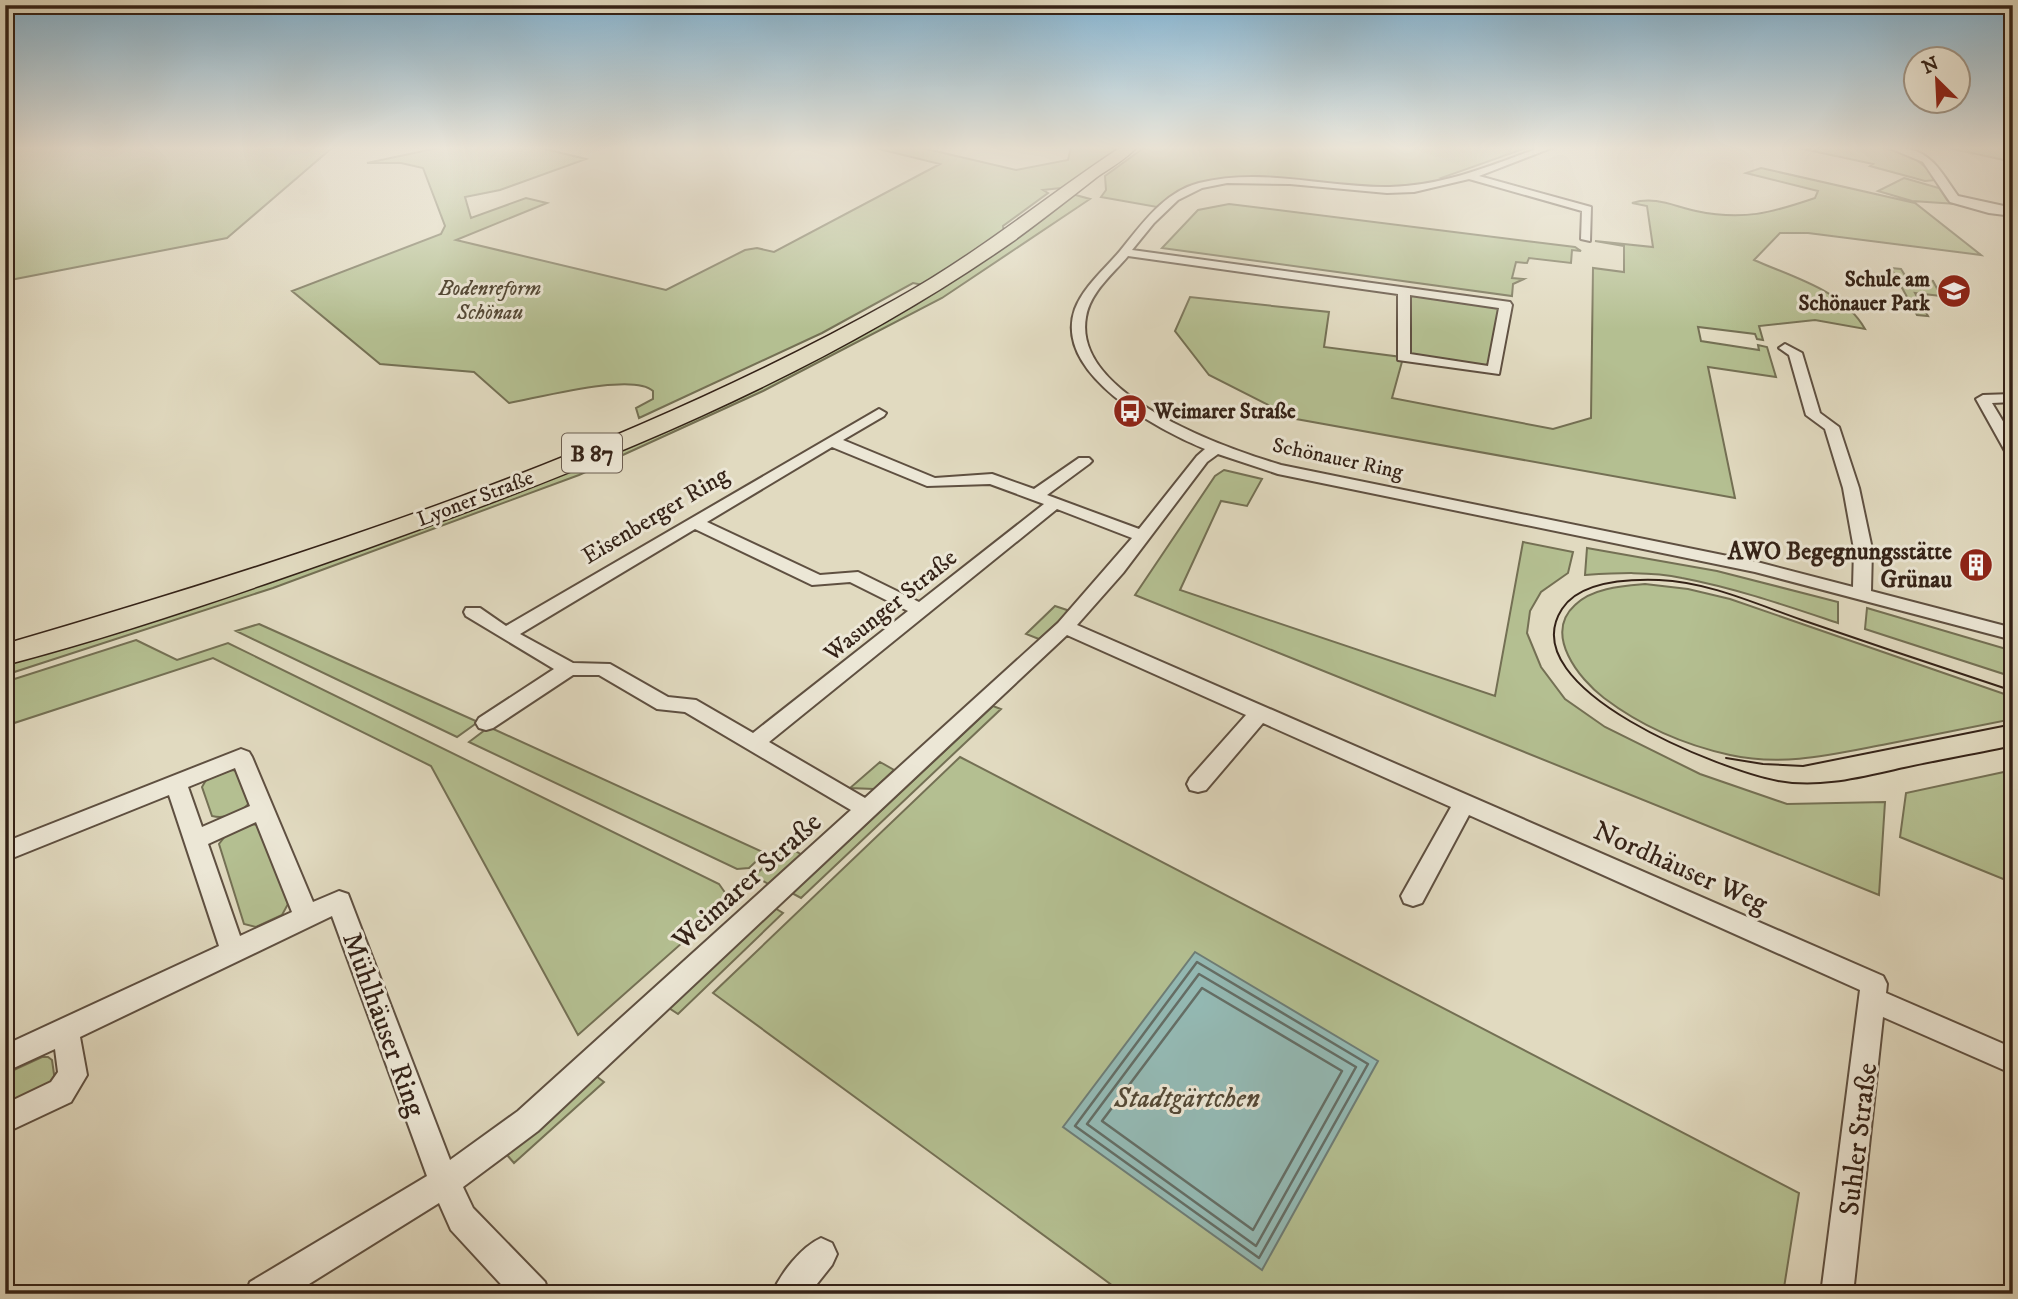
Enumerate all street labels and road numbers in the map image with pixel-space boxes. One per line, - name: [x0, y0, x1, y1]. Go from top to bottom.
- street label: Schönauer Ring: [1270, 432, 1406, 486]
- road number: B 87: [562, 433, 622, 472]
- street label: Eisenberger Ring: [577, 460, 735, 571]
- street label: Lyoner Straße: [413, 465, 538, 533]
- street label: Wasunger Straße: [817, 543, 963, 669]
- street label: Weimarer Straße: [664, 805, 829, 958]
- street label: Nordhäuser Weg: [1588, 813, 1773, 922]
- street label: Mühlhäuser Ring: [334, 928, 433, 1122]
- street label: Suhler Straße: [1832, 1061, 1885, 1218]

